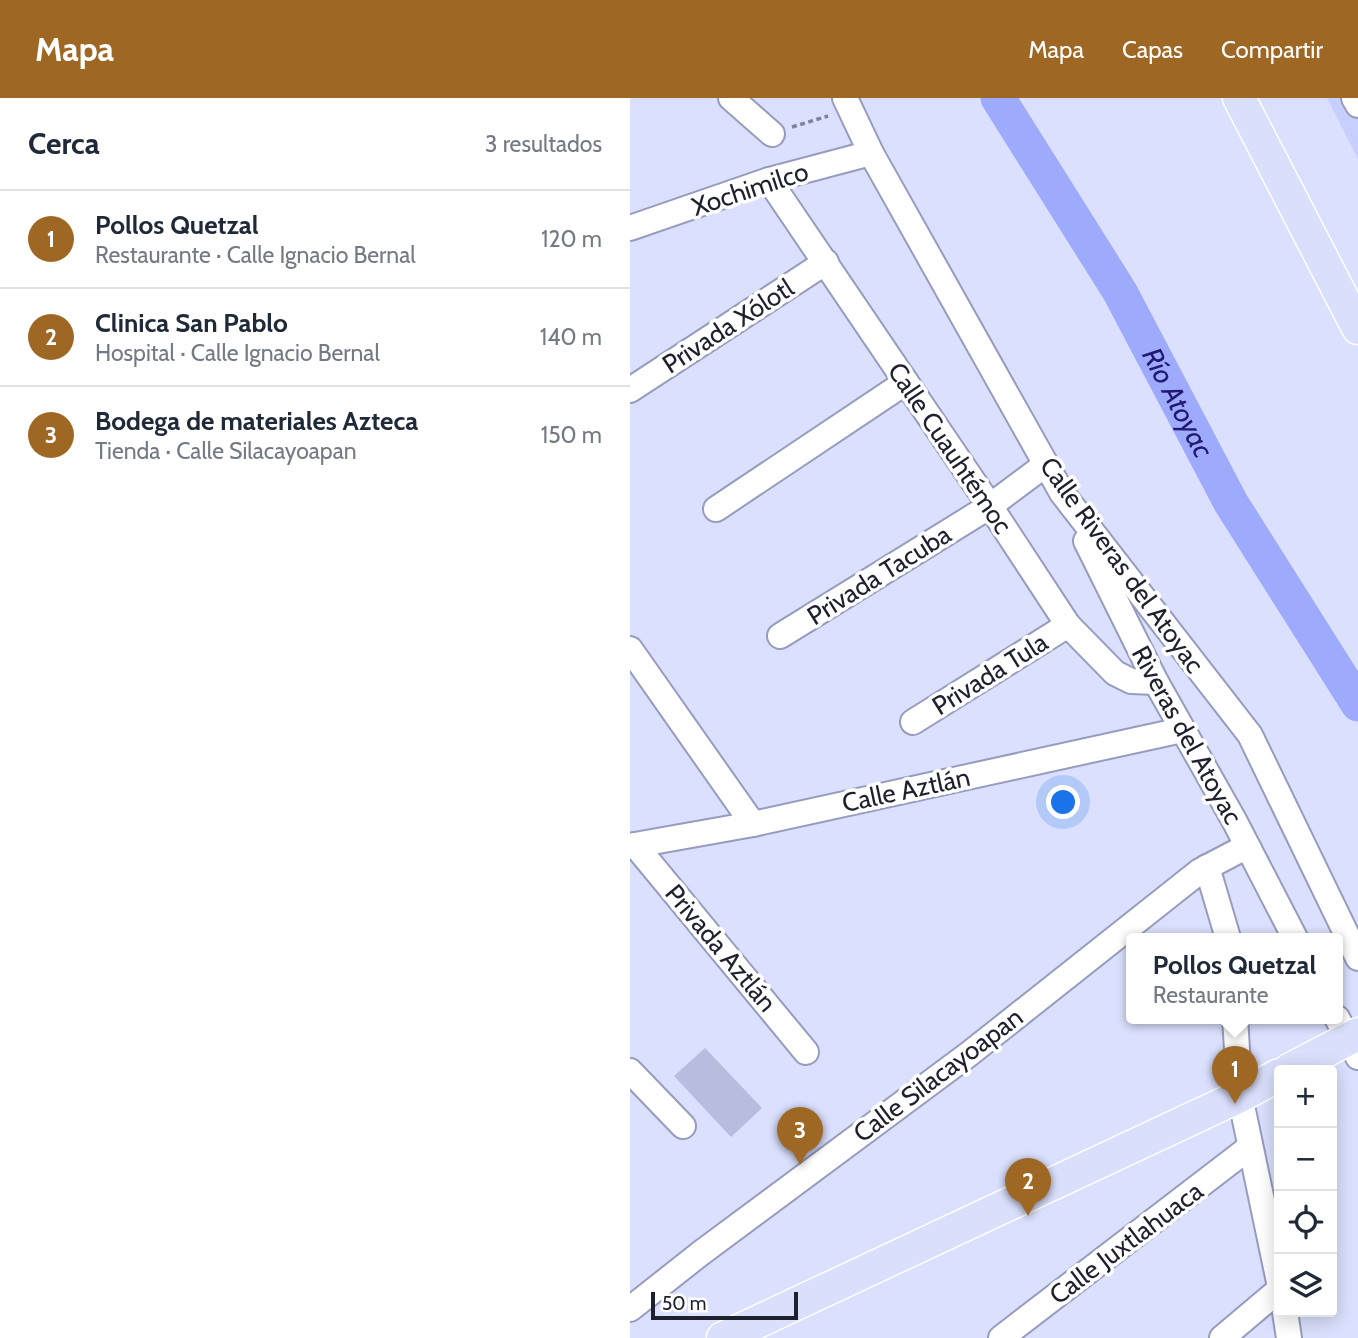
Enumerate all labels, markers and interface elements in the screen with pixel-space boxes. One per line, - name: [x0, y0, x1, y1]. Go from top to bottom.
- text: Mapa: [35, 29, 114, 69]
- text: Mapa: [1028, 35, 1084, 64]
- text: Capas: [1122, 35, 1183, 64]
- text: Compartir: [1221, 35, 1323, 64]
- text: Cerca: [28, 125, 100, 162]
- text: 3 resultados: [485, 130, 602, 158]
- street label: Xochimilco: [688, 155, 812, 223]
- text: Pollos Quetzal: [95, 209, 259, 241]
- text: 1: [47, 225, 55, 253]
- text: 120 m: [541, 225, 602, 253]
- text: Restaurante · Calle Ignacio Bernal: [95, 241, 416, 269]
- street label: Privada Xólotl: [656, 272, 800, 380]
- text: Clinica San Pablo: [95, 307, 288, 339]
- text: 2: [45, 323, 57, 351]
- text: 140 m: [540, 323, 602, 351]
- text: Hospital · Calle Ignacio Bernal: [95, 339, 380, 367]
- water label: Río Atoyac: [1135, 342, 1221, 463]
- street label: Calle Cuauhtémoc: [881, 356, 1019, 540]
- text: Bodega de materiales Azteca: [95, 405, 418, 437]
- text: 3: [45, 421, 57, 449]
- text: 150 m: [541, 421, 602, 449]
- text: Tienda · Calle Silacayoapan: [95, 437, 357, 465]
- street label: Calle Riveras del Atoyac: [1033, 451, 1211, 679]
- street label: Privada Tacuba: [801, 518, 957, 632]
- street label: Privada Tula: [926, 626, 1054, 722]
- street label: Riveras del Atoyac: [1125, 640, 1249, 830]
- street label: Calle Aztlán: [839, 761, 973, 819]
- your location: [1046, 785, 1080, 819]
- street label: Privada Aztlán: [658, 878, 784, 1018]
- popup: [1126, 933, 1343, 1024]
- text: Pollos Quetzal: [1153, 949, 1316, 981]
- text: Restaurante: [1153, 981, 1269, 1009]
- street label: Calle Silacayoapan: [847, 1001, 1029, 1149]
- pin: 1: [1212, 1046, 1258, 1104]
- map controls: [1274, 1065, 1337, 1317]
- button: +: [1274, 1065, 1337, 1128]
- pin: 3: [777, 1107, 823, 1165]
- button: −: [1274, 1128, 1337, 1191]
- pin: 2: [1005, 1158, 1051, 1216]
- street label: Calle Juxtlahuaca: [1043, 1175, 1209, 1311]
- button: locate: [1274, 1191, 1337, 1254]
- button: layers: [1274, 1254, 1337, 1317]
- scale bar: [651, 1289, 798, 1321]
- text: 50 m: [662, 1292, 706, 1315]

